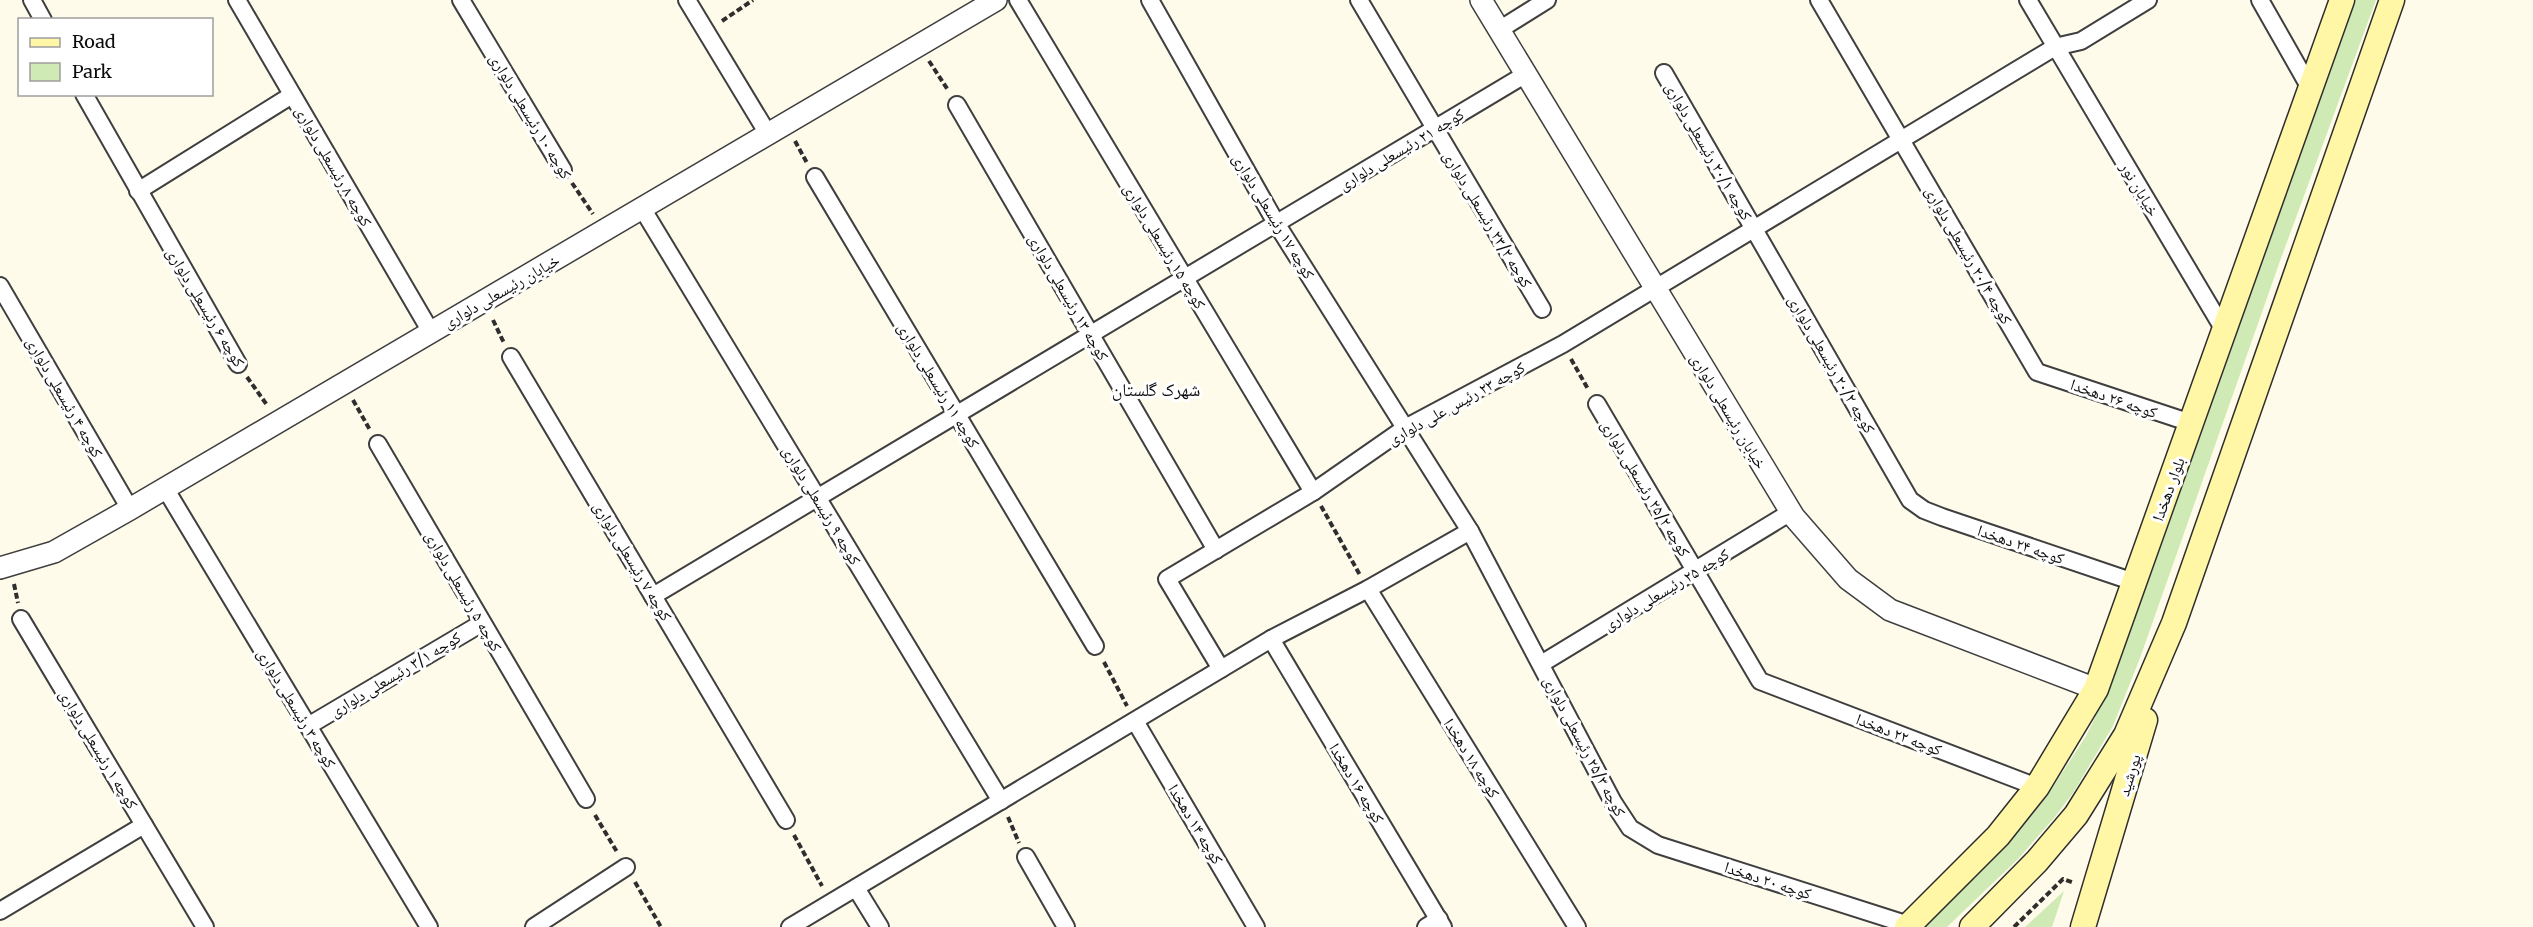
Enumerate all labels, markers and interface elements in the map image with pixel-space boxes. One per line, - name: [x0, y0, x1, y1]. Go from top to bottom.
- legend: [18, 18, 213, 96]
- text: Road: [72, 30, 116, 53]
- street label: کوچه ۱۰ رئیسعلی دلواری: [485, 49, 577, 183]
- text: Park: [72, 60, 113, 83]
- street label: کوچه ۲۰/۱ رئیسعلی دلواری: [1660, 78, 1757, 225]
- street label: کوچه ۸ رئیسعلی دلواری: [290, 102, 377, 231]
- street label: کوچه ۲۱ رئیسعلی دلواری: [1334, 103, 1468, 195]
- street label: کوچه ۲۳/۲ رئیسعلی دلواری: [1438, 147, 1537, 292]
- street label: کوچه ۱۷ رئیسعلی دلواری: [1228, 149, 1320, 283]
- street label: خیابان نور: [2115, 157, 2164, 220]
- street label: کوچه ۱۵ رئیسعلی دلواری: [1119, 179, 1211, 313]
- street label: کوچه ۲۰/۴ رئیسعلی دلواری: [1920, 182, 2017, 329]
- street label: کوچه ۱۳ رئیسعلی دلواری: [1024, 230, 1114, 365]
- street label: کوچه ۶ رئیسعلی دلواری: [162, 244, 250, 371]
- street label: خیابان رئیسعلی دلواری: [439, 250, 563, 333]
- street label: کوچه ۲۰/۲ رئیسعلی دلواری: [1783, 291, 1880, 438]
- street label: کوچه ۱۱ رئیسعلی دلواری: [893, 318, 985, 452]
- street label: کوچه ۴ رئیسعلی دلواری: [21, 333, 108, 462]
- street label: خیابان رئیسعلی دلواری: [1686, 350, 1771, 473]
- street label: کوچه ۲۳ رئیس علی دلواری: [1384, 357, 1529, 450]
- street label: کوچه ۲۶ دهخدا: [2068, 374, 2160, 422]
- district label: شهرک گلستان: [1112, 378, 1200, 401]
- street label: کوچه ۲۵/۲ رئیسعلی دلواری: [1596, 416, 1695, 561]
- street label: کوچه ۹ رئیسعلی دلواری: [778, 442, 866, 569]
- street label: بلوار دهخدا: [2147, 454, 2189, 524]
- street label: کوچه ۷ رئیسعلی دلواری: [589, 498, 677, 625]
- street label: کوچه ۲۴ دهخدا: [1975, 520, 2067, 568]
- street label: کوچه ۵ رئیسعلی دلواری: [420, 527, 507, 656]
- street label: کوچه ۲۵ رئیسعلی دلواری: [1599, 543, 1733, 635]
- street label: کوچه ۳/۱ رئیسعلی دلواری: [326, 627, 465, 722]
- street label: کوچه ۳ رئیسعلی دلواری: [253, 645, 341, 772]
- street label: کوچه ۲۵/۳ رئیسعلی دلواری: [1539, 672, 1631, 821]
- street label: کوچه ۱ رئیسعلی دلواری: [55, 686, 143, 813]
- street label: کوچه ۲۲ دهخدا: [1853, 708, 1945, 760]
- street label: کوچه ۱۸ دهخدا: [1440, 714, 1505, 802]
- street label: کوچه ۱۶ دهخدا: [1325, 739, 1389, 827]
- street label: پورشید: [2113, 751, 2145, 799]
- street label: کوچه ۱۴ دهخدا: [1164, 780, 1228, 868]
- street label: کوچه ۲۰ دهخدا: [1722, 857, 1814, 904]

